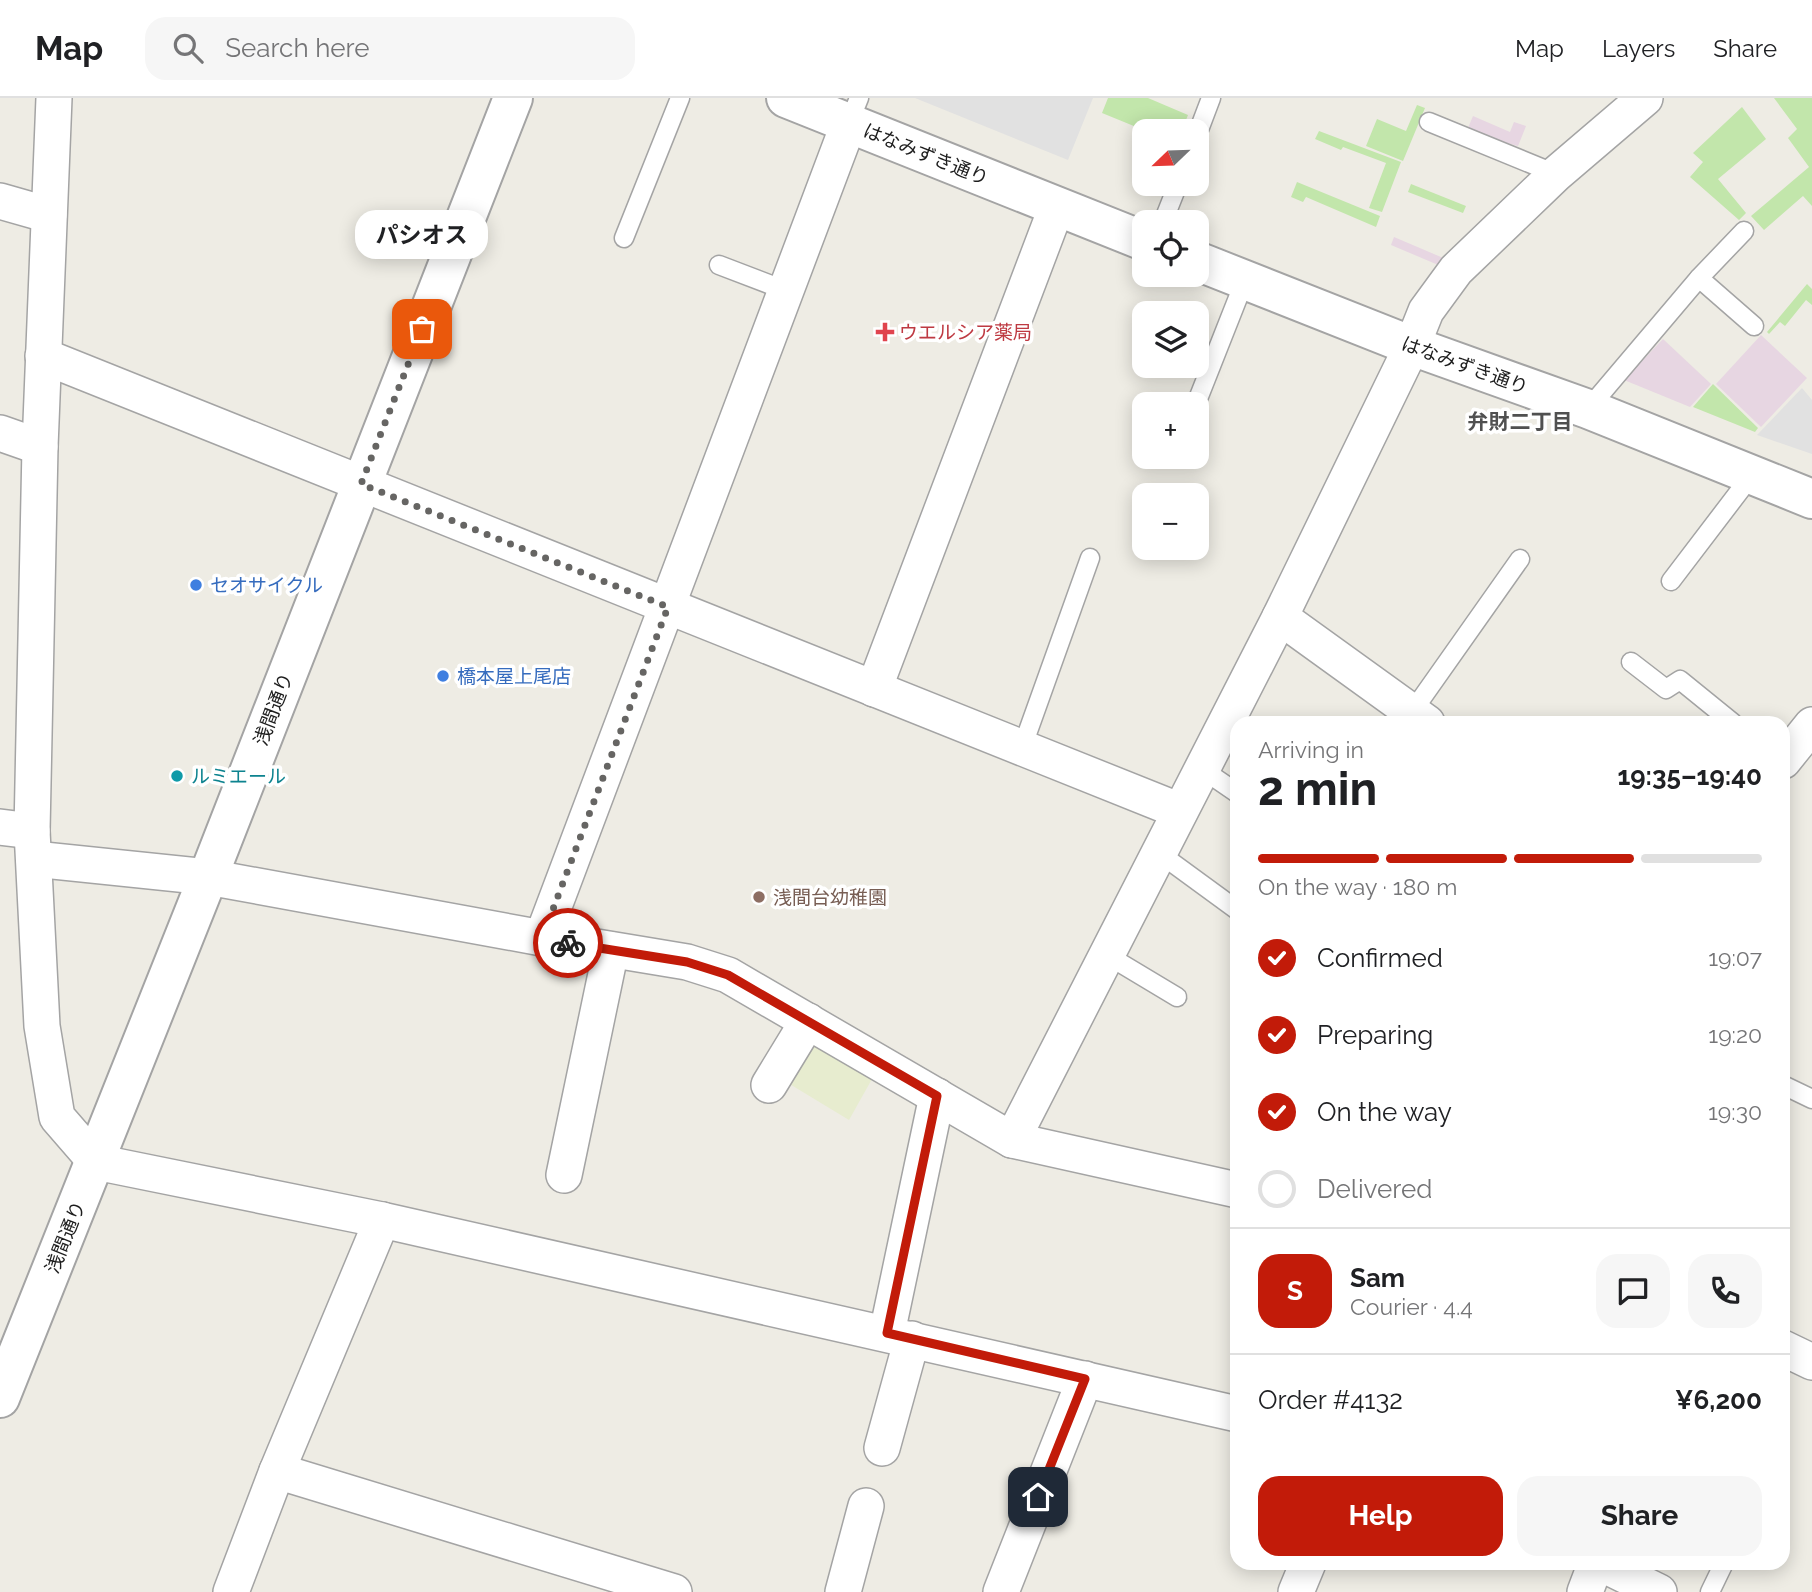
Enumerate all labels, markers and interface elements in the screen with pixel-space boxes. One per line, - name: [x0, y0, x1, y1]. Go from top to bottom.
- search box: [145, 17, 635, 80]
- text: Map: [35, 29, 103, 68]
- icon: search: [169, 29, 207, 67]
- text: Search here: [225, 33, 370, 63]
- text: Map: [1515, 34, 1564, 63]
- text: Layers: [1602, 34, 1675, 63]
- text: Share: [1713, 34, 1777, 63]
- street label: はなみずき通り: [860, 119, 992, 189]
- north arrow: [1132, 119, 1209, 196]
- map controls: [1132, 119, 1209, 560]
- callout: パシオス: [356, 210, 488, 259]
- button: locate: [1132, 210, 1209, 287]
- text: パシオス: [376, 221, 468, 248]
- pin: [392, 299, 452, 359]
- button: layers: [1132, 301, 1209, 378]
- icon: bag: [403, 310, 441, 348]
- place label: ウエルシア薬局: [899, 321, 1032, 343]
- marker: ウエルシア薬局: [877, 324, 893, 340]
- street label: はなみずき通り: [1399, 332, 1531, 398]
- button: +: [1132, 392, 1209, 469]
- district label: 弁財二丁目: [1468, 409, 1573, 434]
- button: −: [1132, 483, 1209, 560]
- place label: セオサイクル: [210, 574, 323, 596]
- marker: セオサイクル: [188, 577, 204, 593]
- place label: 橋本屋上尾店: [457, 665, 571, 687]
- marker: 橋本屋上尾店: [435, 668, 451, 684]
- street label: 浅間通り: [249, 670, 297, 748]
- text: Arriving in: [1258, 736, 1364, 763]
- text: 19:35–19:40: [1617, 761, 1762, 791]
- text: 2 min: [1258, 762, 1377, 816]
- place label: ルミエール: [191, 765, 286, 787]
- marker: ルミエール: [169, 768, 185, 784]
- text: On the way · 180 m: [1258, 873, 1457, 900]
- place label: 浅間台幼稚園: [773, 886, 887, 908]
- marker: 浅間台幼稚園: [751, 889, 767, 905]
- courier: [533, 908, 603, 978]
- icon: bike: [549, 924, 587, 962]
- icon: check: [1258, 939, 1296, 977]
- text: Confirmed: [1317, 943, 1443, 973]
- text: 19:07: [1708, 944, 1762, 971]
- icon: check: [1258, 1016, 1296, 1054]
- text: Preparing: [1317, 1020, 1433, 1050]
- text: 19:20: [1708, 1021, 1762, 1048]
- icon: check: [1258, 1093, 1296, 1131]
- text: On the way: [1317, 1097, 1452, 1127]
- text: 19:30: [1708, 1098, 1762, 1125]
- text: Delivered: [1317, 1174, 1432, 1204]
- street label: 浅間通り: [41, 1198, 89, 1276]
- button: chat: [1596, 1254, 1670, 1328]
- button: phone: [1688, 1254, 1762, 1328]
- text: Sam: [1350, 1263, 1405, 1293]
- text: S: [1287, 1276, 1303, 1306]
- text: Courier · 4.4: [1350, 1293, 1473, 1320]
- text: Order #4132: [1258, 1385, 1403, 1415]
- text: ¥6,200: [1675, 1385, 1762, 1415]
- pin: [1008, 1467, 1068, 1527]
- button: Help: [1258, 1476, 1503, 1556]
- button: Share: [1517, 1476, 1762, 1556]
- icon: home: [1019, 1478, 1057, 1516]

